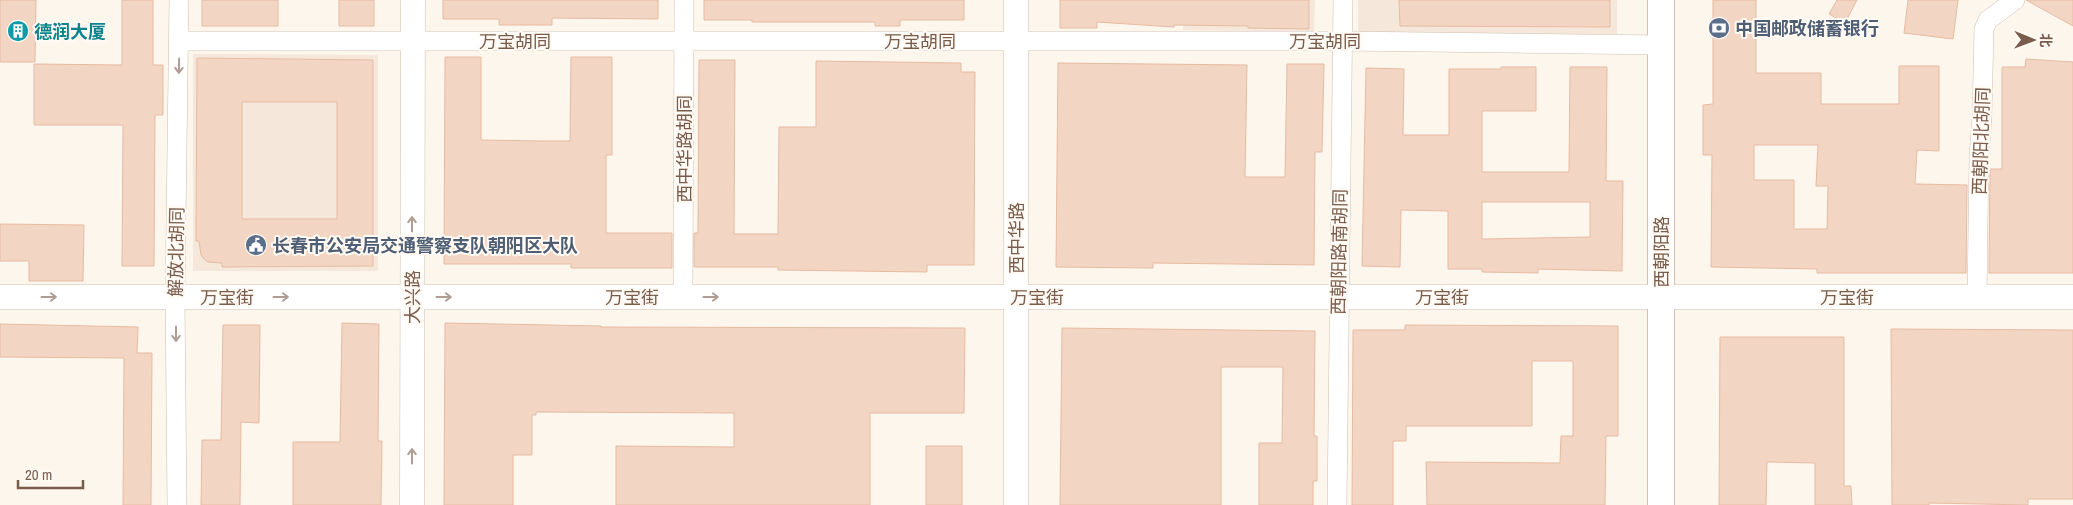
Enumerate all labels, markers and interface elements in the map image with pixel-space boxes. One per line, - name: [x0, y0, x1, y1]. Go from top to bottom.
- north arrow: [2008, 15, 2058, 65]
- bank icon: 中国邮政储蓄银行: [1707, 16, 1731, 40]
- place label: 中国邮政储蓄银行: [1735, 16, 1879, 41]
- building icon: 德润大厦: [6, 19, 30, 43]
- place label: 德润大厦: [34, 19, 106, 44]
- street label: 万宝胡同: [479, 29, 551, 54]
- street label: 万宝胡同: [884, 29, 956, 54]
- street label: 万宝胡同: [1289, 29, 1361, 54]
- text: 北: [2037, 33, 2055, 47]
- one-way arrow: [174, 58, 184, 74]
- street label: 西朝阳北胡同: [1967, 87, 1995, 195]
- street label: 西中华路胡同: [672, 95, 697, 203]
- street label: 西朝阳路南胡同: [1325, 189, 1353, 315]
- street label: 西中华路: [1004, 202, 1029, 274]
- street label: 解放北胡同: [163, 207, 189, 297]
- one-way arrow: [407, 216, 417, 232]
- street label: 西朝阳路: [1649, 216, 1674, 288]
- public building icon: 长春市公安局交通警察支队朝阳区大队: [244, 233, 268, 257]
- place label: 长春市公安局交通警察支队朝阳区大队: [272, 233, 578, 258]
- street label: 大兴路: [400, 270, 425, 324]
- street label: 万宝街: [200, 285, 254, 310]
- street label: 万宝街: [605, 285, 659, 310]
- street label: 万宝街: [1010, 285, 1064, 310]
- street label: 万宝街: [1415, 285, 1469, 310]
- street label: 万宝街: [1820, 285, 1874, 310]
- one-way arrow: [40, 292, 56, 302]
- one-way arrow: [272, 292, 289, 302]
- one-way arrow: [435, 292, 451, 302]
- one-way arrow: [702, 292, 719, 302]
- one-way arrow: [171, 325, 181, 341]
- one-way arrow: [407, 449, 417, 465]
- scale bar: [18, 458, 82, 490]
- text: 20 m: [25, 464, 52, 485]

